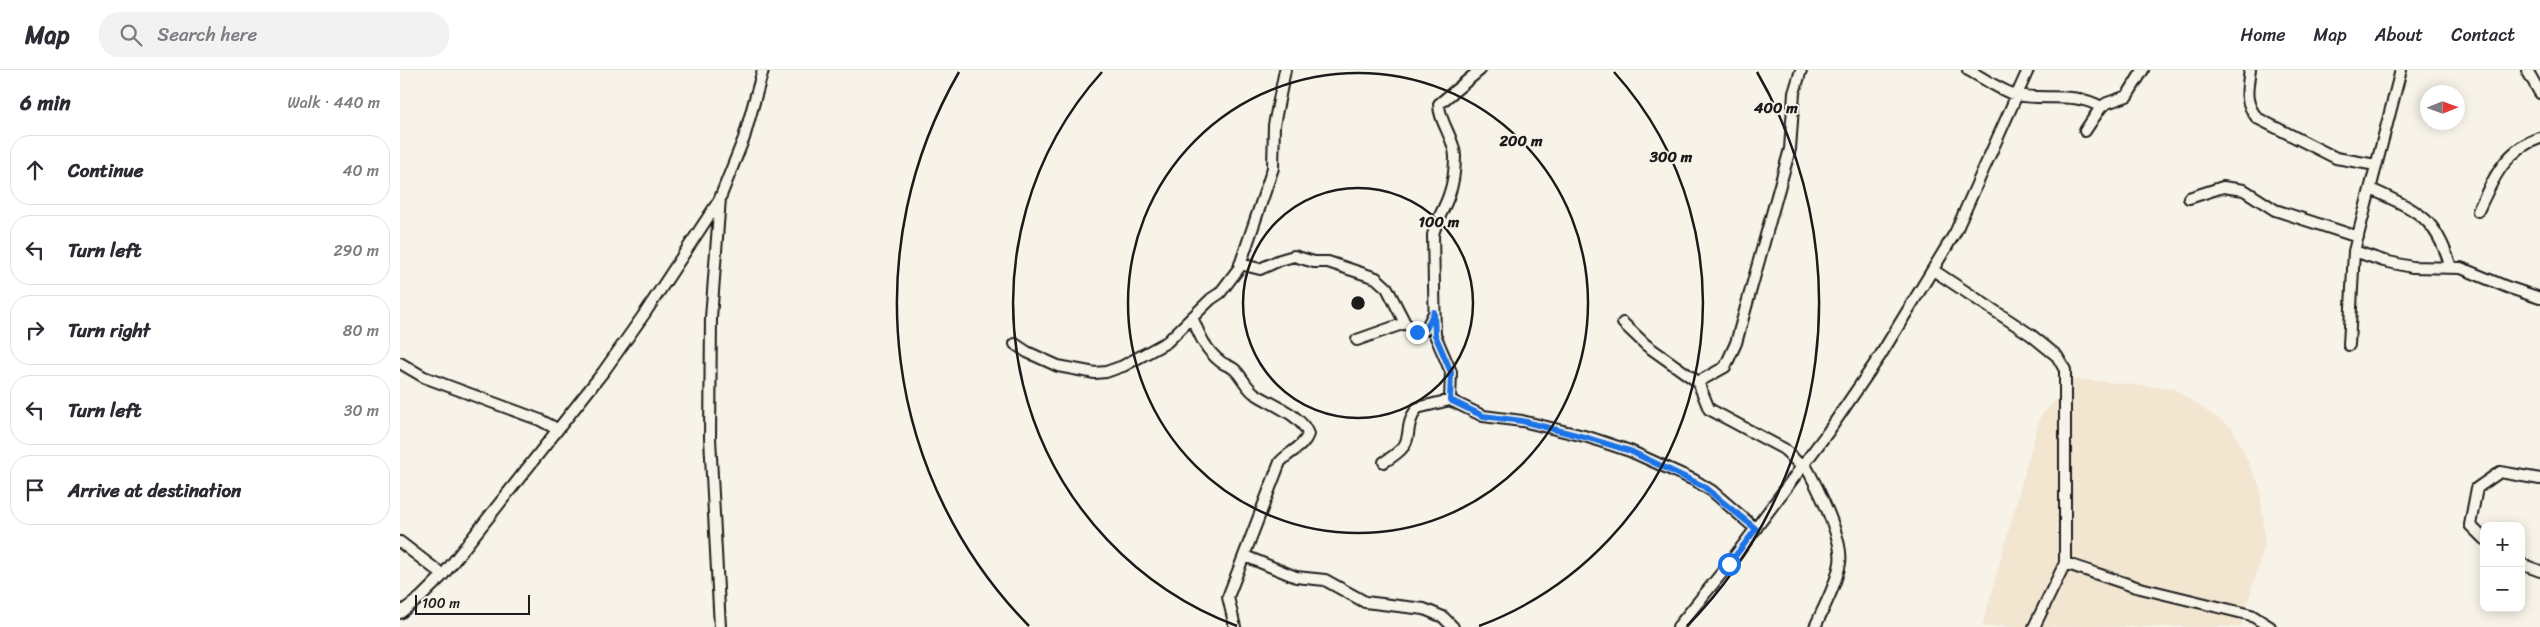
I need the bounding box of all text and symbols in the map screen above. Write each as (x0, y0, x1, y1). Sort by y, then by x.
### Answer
search box (99, 12, 449, 57)
text: Map (25, 14, 69, 56)
text: Search here (157, 18, 257, 51)
text: Home (2241, 19, 2286, 51)
text: Map (2314, 19, 2347, 51)
text: About (2375, 19, 2423, 51)
text: Contact (2451, 19, 2515, 51)
icon: search (117, 21, 145, 49)
text: 6 min (20, 84, 71, 122)
north arrow (2420, 85, 2465, 130)
text: Walk · 440 m (287, 88, 380, 117)
text: 400 m (1753, 95, 1798, 121)
text: 200 m (1498, 128, 1543, 154)
text: 300 m (1649, 144, 1693, 170)
text: Continue (68, 154, 144, 187)
icon: ahead (21, 156, 49, 184)
text: 40 m (342, 156, 379, 185)
text: 100 m (1419, 209, 1460, 235)
text: Turn left (68, 234, 141, 267)
icon: left (21, 236, 49, 264)
text: 290 m (333, 236, 379, 265)
centre of rings (1349, 294, 1367, 312)
text: Turn right (68, 314, 150, 347)
icon: right (21, 316, 49, 344)
text: 80 m (343, 316, 379, 345)
route end (1406, 321, 1429, 344)
text: Turn left (68, 394, 141, 427)
icon: left (21, 396, 49, 424)
text: 30 m (344, 396, 379, 425)
text: Arrive at destination (68, 474, 241, 507)
icon: arrive (21, 476, 49, 504)
map controls (2480, 522, 2525, 612)
button: + (2480, 522, 2525, 567)
route start (1718, 553, 1741, 576)
button: − (2480, 567, 2525, 612)
text: 100 m (422, 591, 460, 616)
scale bar (415, 592, 530, 615)

